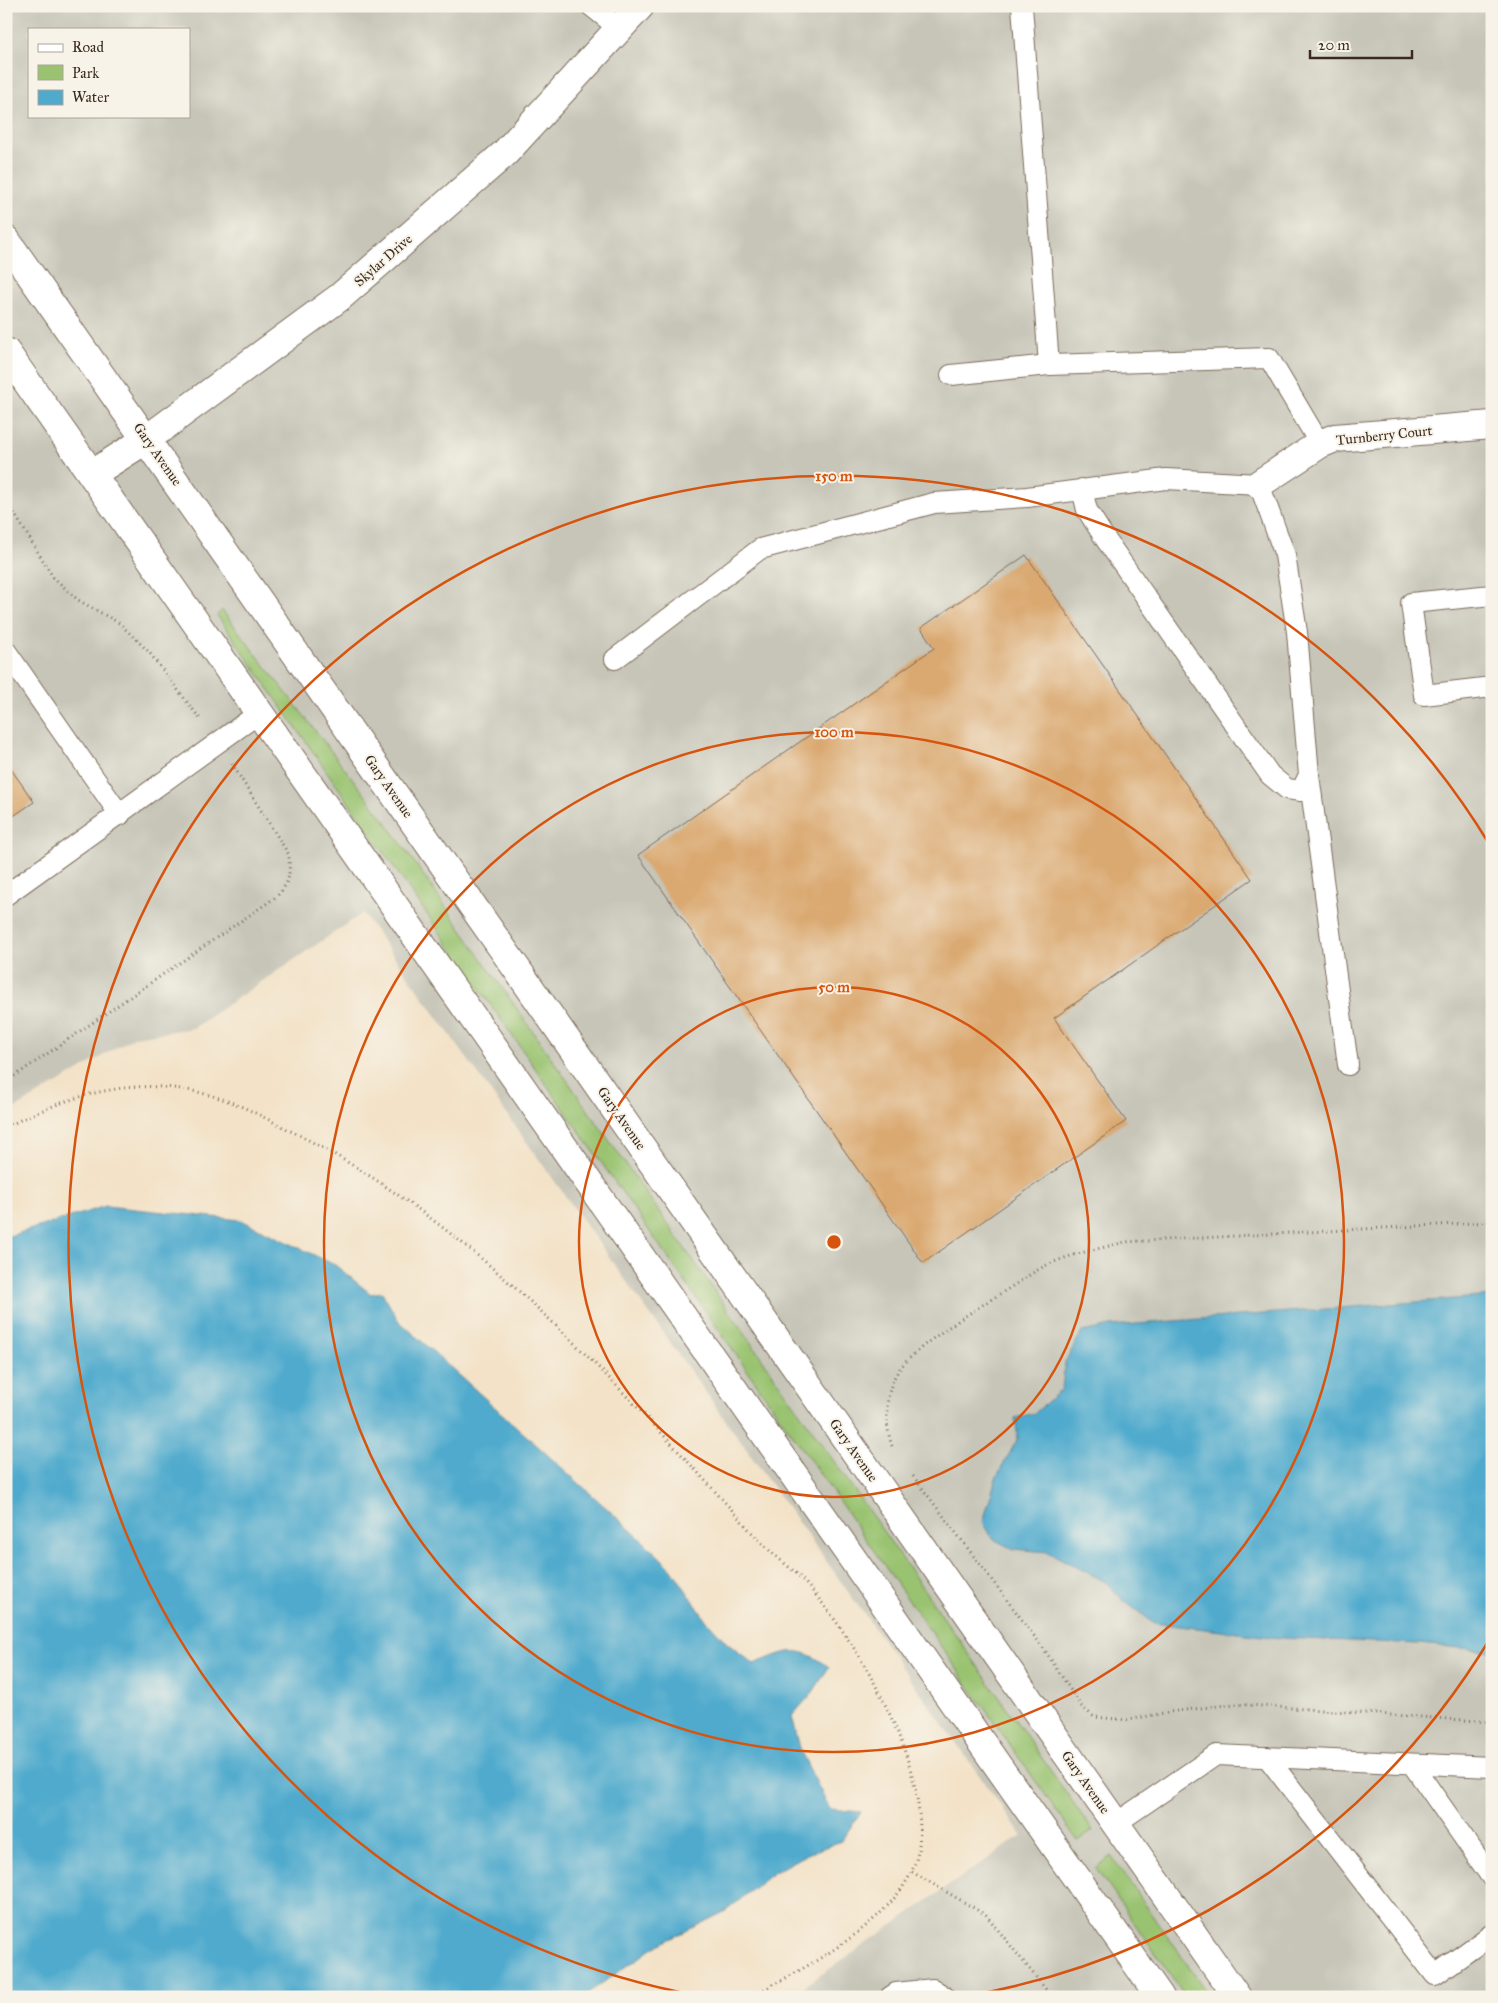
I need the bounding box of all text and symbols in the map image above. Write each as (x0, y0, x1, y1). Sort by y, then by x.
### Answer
legend (28, 28, 190, 118)
scale bar (1310, 28, 1413, 60)
text: 20 m (1318, 36, 1350, 54)
text: Road (72, 38, 104, 56)
text: Park (72, 64, 99, 82)
text: Water (72, 88, 109, 106)
street label: Skylar Drive (351, 230, 416, 290)
street label: Gary Avenue (130, 420, 186, 489)
street label: Turnberry Court (1335, 422, 1433, 449)
text: 150 m (815, 467, 853, 485)
text: 100 m (814, 723, 854, 741)
street label: Gary Avenue (361, 752, 417, 821)
text: 50 m (818, 978, 850, 996)
street label: Gary Avenue (594, 1084, 650, 1153)
centre of rings (825, 1233, 843, 1251)
street label: Gary Avenue (826, 1416, 882, 1485)
street label: Gary Avenue (1058, 1748, 1114, 1817)

